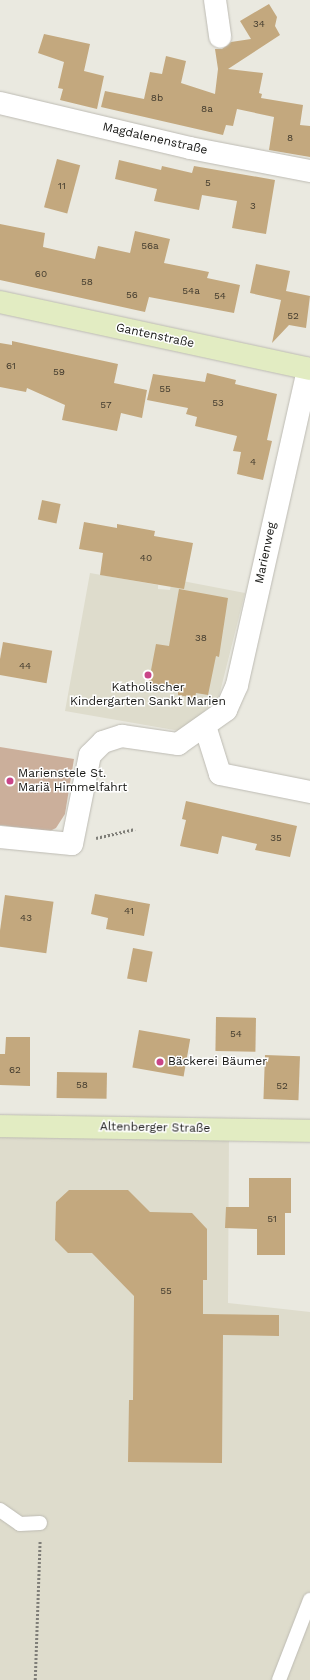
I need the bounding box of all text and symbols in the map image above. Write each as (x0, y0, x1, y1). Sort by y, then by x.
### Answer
house number: 34 (253, 18, 265, 30)
house number: 8b (151, 92, 163, 104)
house number: 8a (201, 103, 213, 115)
street label: Magdalenenstraße (101, 120, 209, 158)
house number: 8 (287, 132, 293, 144)
house number: 5 (205, 177, 211, 189)
house number: 11 (58, 180, 66, 192)
house number: 3 (250, 200, 256, 212)
house number: 56a (141, 240, 159, 252)
house number: 60 (35, 268, 47, 280)
house number: 58 (81, 276, 93, 288)
house number: 54a (182, 285, 200, 297)
house number: 56 (126, 289, 138, 301)
house number: 54 (214, 290, 226, 302)
house number: 52 (287, 310, 299, 322)
street label: Gantenstraße (115, 321, 195, 351)
house number: 61 (6, 360, 16, 372)
house number: 59 (53, 366, 65, 378)
house number: 55 (159, 383, 171, 395)
house number: 53 (212, 397, 224, 409)
house number: 57 (100, 399, 112, 411)
house number: 4 (250, 456, 256, 468)
street label: Marienweg (252, 521, 280, 585)
house number: 40 (140, 552, 152, 564)
house number: 38 (195, 632, 207, 644)
house number: 44 (19, 660, 31, 672)
marker: Katholischer Kindergarten Sankt Marien (143, 670, 153, 680)
place label: Katholischer Kindergarten Sankt Marien (70, 681, 226, 709)
place label: Marienstele St. Mariä Himmelfahrt (18, 767, 128, 795)
marker: Marienstele St. Mariä Himmelfahrt (5, 776, 15, 786)
house number: 35 (270, 832, 282, 844)
house number: 41 (124, 905, 134, 917)
house number: 43 (20, 912, 32, 924)
house number: 54 (230, 1028, 242, 1040)
place label: Bäckerei Bäumer (168, 1055, 267, 1069)
marker: Bäckerei Bäumer (155, 1057, 165, 1067)
house number: 62 (9, 1064, 21, 1076)
house number: 58 (76, 1079, 88, 1091)
house number: 52 (276, 1080, 288, 1092)
street label: Altenberger Straße (100, 1120, 210, 1136)
house number: 51 (267, 1213, 277, 1225)
house number: 55 (160, 1285, 172, 1297)

